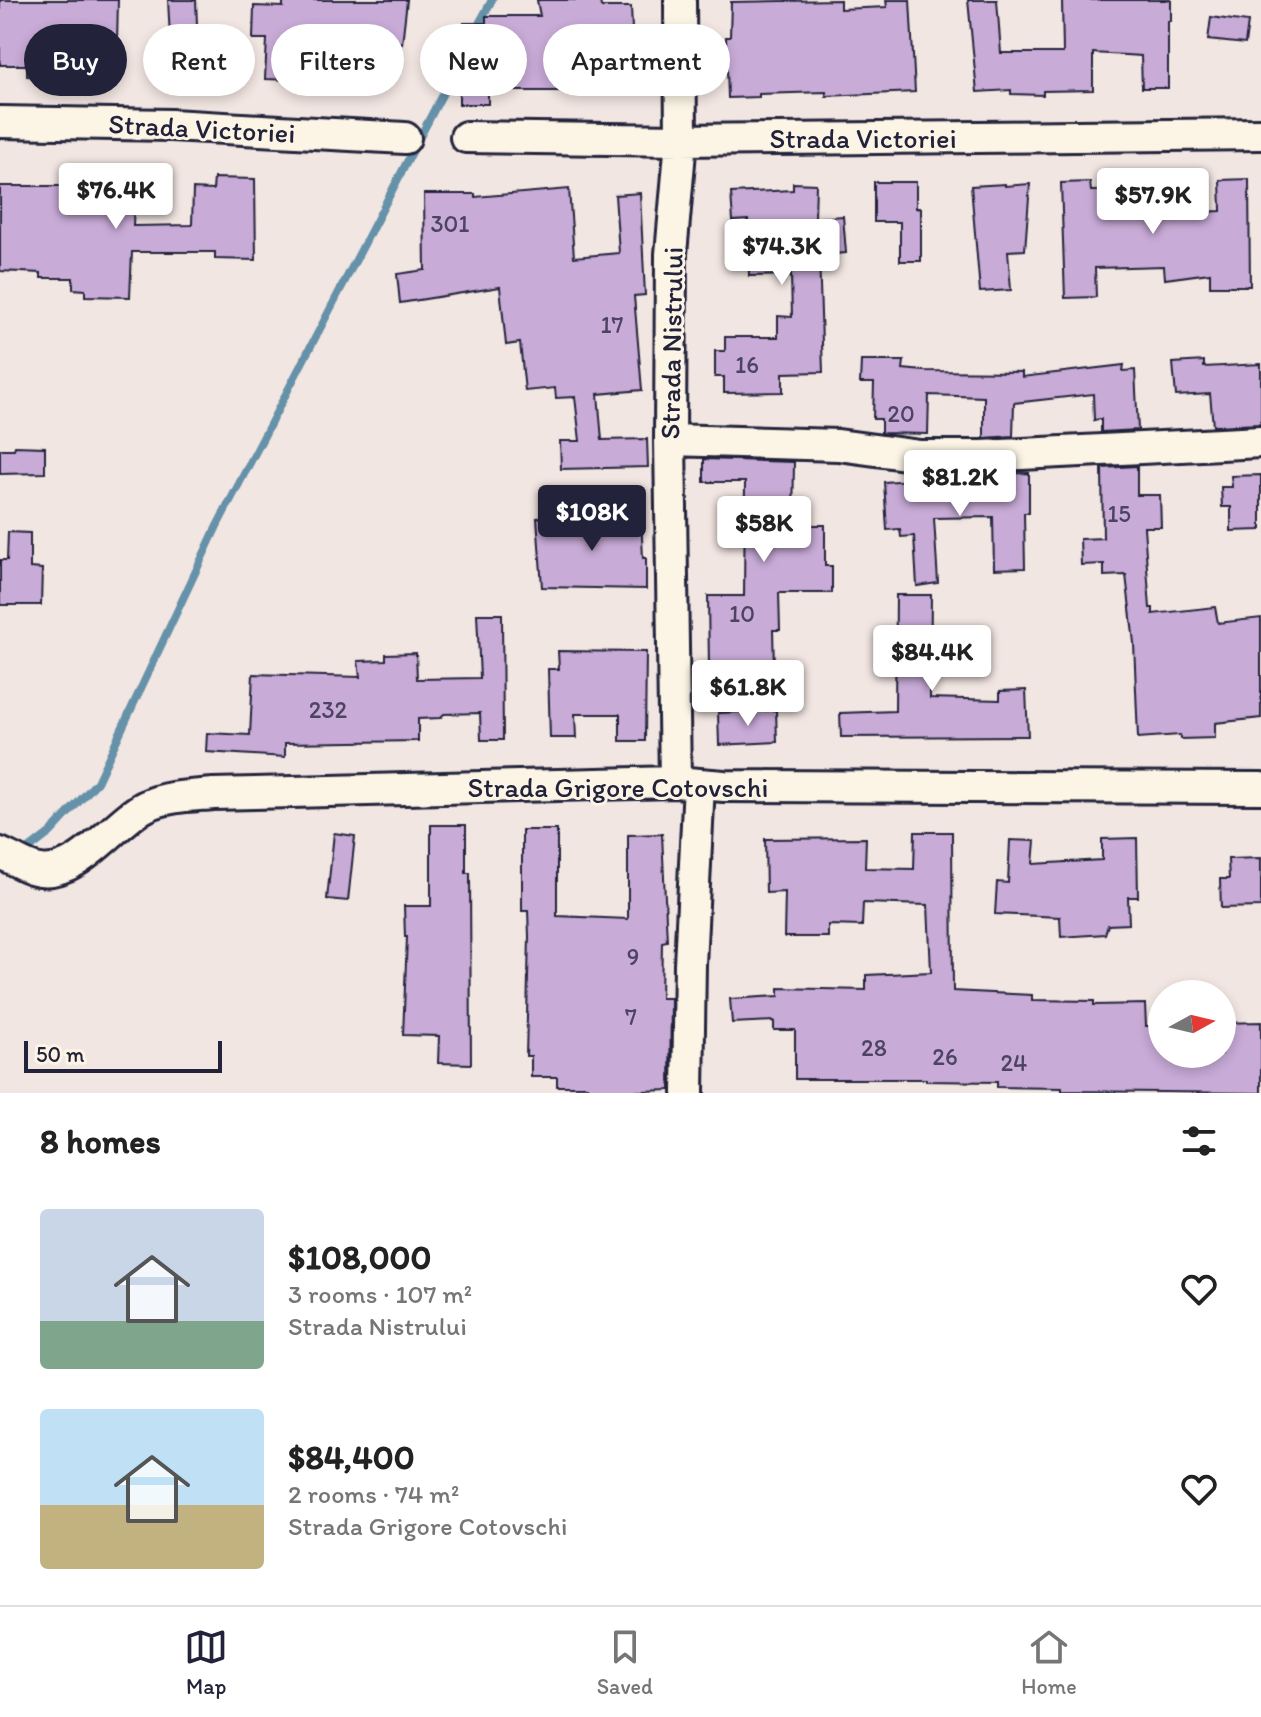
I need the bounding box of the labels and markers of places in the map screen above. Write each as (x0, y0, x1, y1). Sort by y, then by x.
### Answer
pin: $76.4K (51, 163, 181, 231)
pin: $57.9K (1088, 168, 1218, 236)
pin: $74.3K (717, 219, 847, 287)
pin: $81.2K (895, 450, 1025, 518)
pin: $108K (536, 485, 648, 553)
pin: $58K (717, 496, 811, 564)
pin: $84.4K (867, 625, 997, 693)
pin: $61.8K (683, 660, 813, 728)

